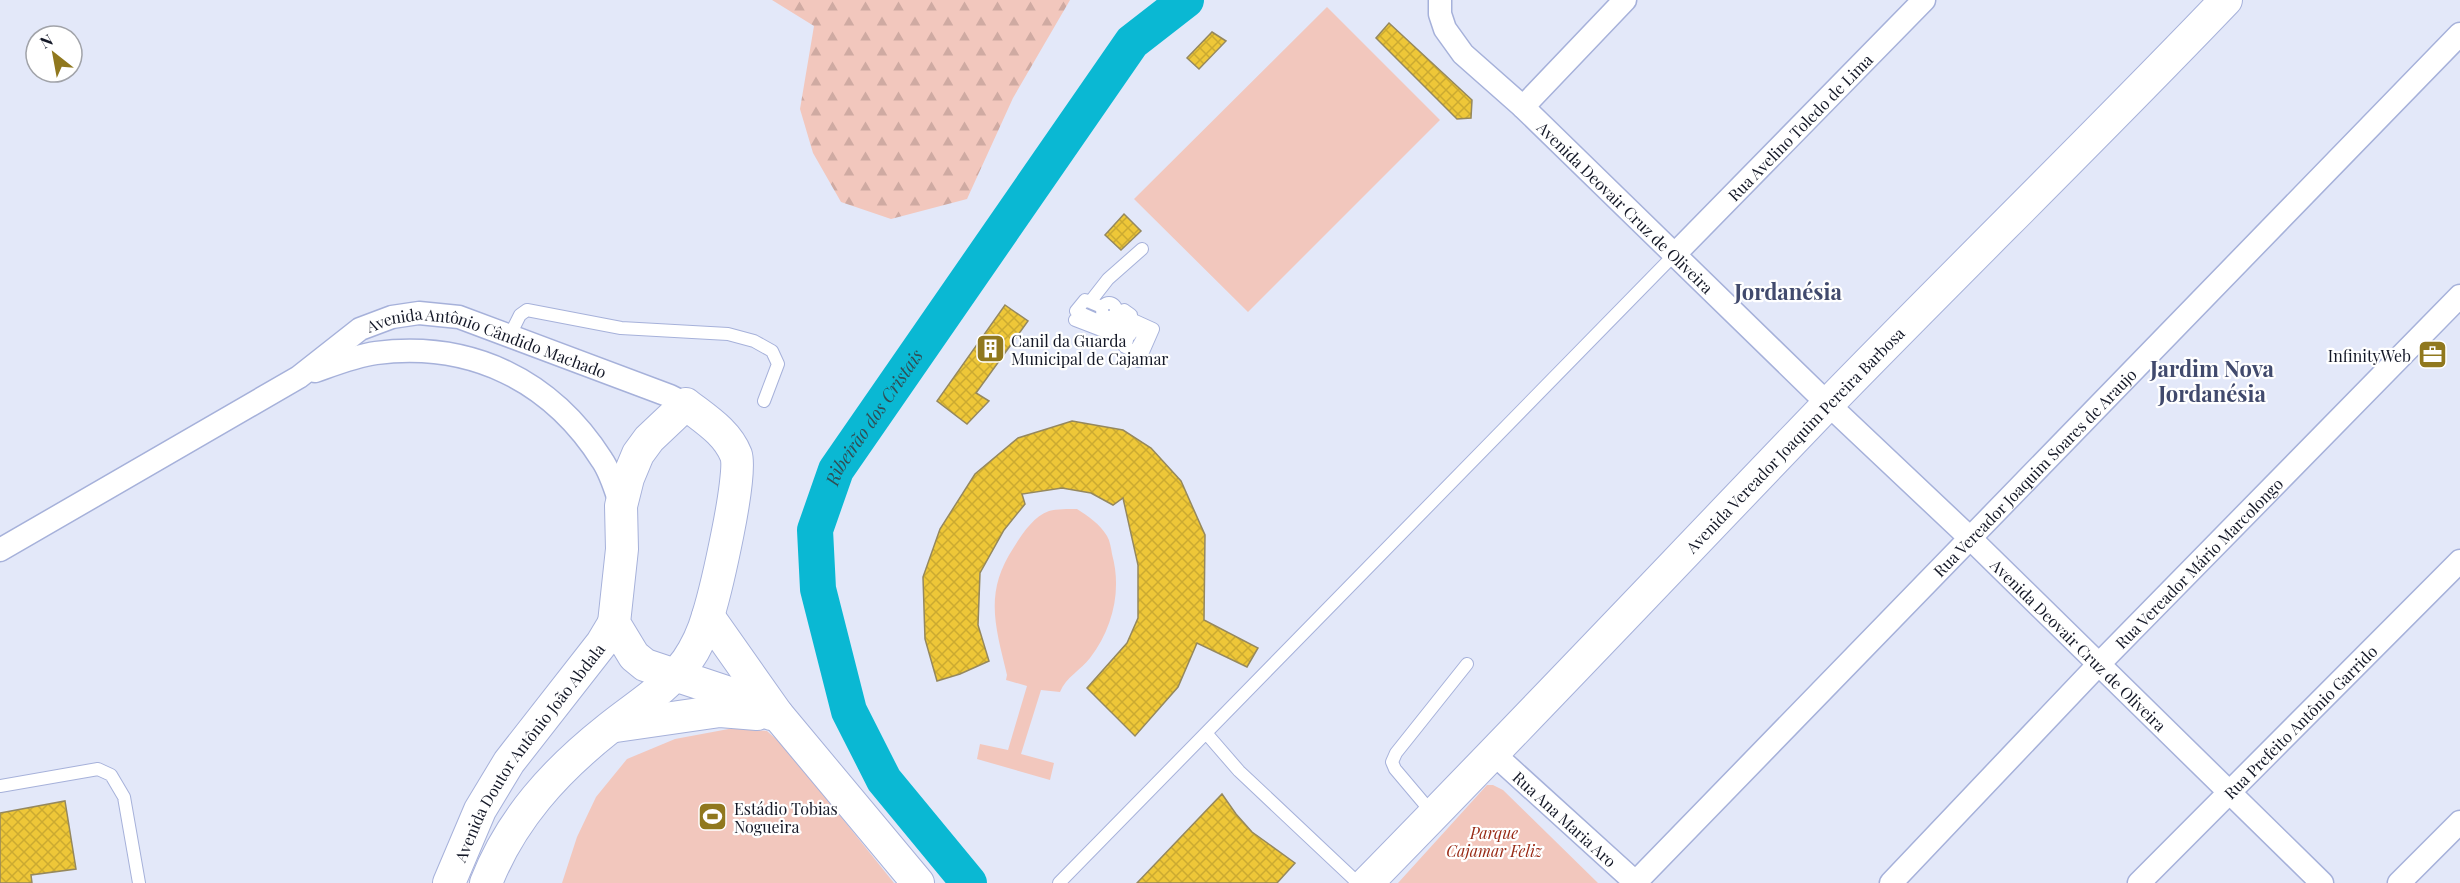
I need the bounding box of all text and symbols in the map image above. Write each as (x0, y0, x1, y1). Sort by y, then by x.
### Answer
north arrow (24, 24, 84, 84)
text: N (36, 29, 57, 53)
street label: Rua Avelino Toledo de Lima (1723, 49, 1876, 205)
street label: Avenida Deovair Cruz de Oliveira (1532, 116, 1718, 297)
district label: Jordanésia (1733, 276, 1842, 306)
street label: Avenida Antônio Cândido Machado (362, 302, 610, 382)
street label: Avenida Vereador Joaquim Pereira Barbosa (1680, 322, 1908, 558)
place label: Canil da Guarda Municipal de Cajamar (1011, 330, 1168, 369)
building icon: Canil da Guarda Municipal de Cajamar (974, 333, 1006, 365)
office icon: InfinityWeb (2416, 339, 2448, 371)
water label: Ribeirão dos Cristais (819, 344, 928, 489)
place label: InfinityWeb (2328, 345, 2411, 366)
district label: Jardim Nova Jordanésia (2149, 353, 2275, 408)
street label: Rua Vereador Joaquim Soares de Araujo (1928, 363, 2140, 581)
street label: Rua Vereador Mário Marcolongo (2110, 473, 2287, 652)
street label: Avenida Deovair Cruz de Oliveira (1986, 553, 2171, 735)
street label: Avenida Doutor Antônio João Abdala (448, 639, 609, 866)
street label: Rua Prefeito Antônio Garrido (2219, 640, 2381, 803)
street label: Rua Ana Maria Aro (1509, 766, 1622, 871)
place label: Estádio Tobias Nogueira (734, 798, 838, 837)
sports icon: Estádio Tobias Nogueira (697, 801, 729, 833)
park label: Parque Cajamar Feliz (1446, 822, 1543, 861)

